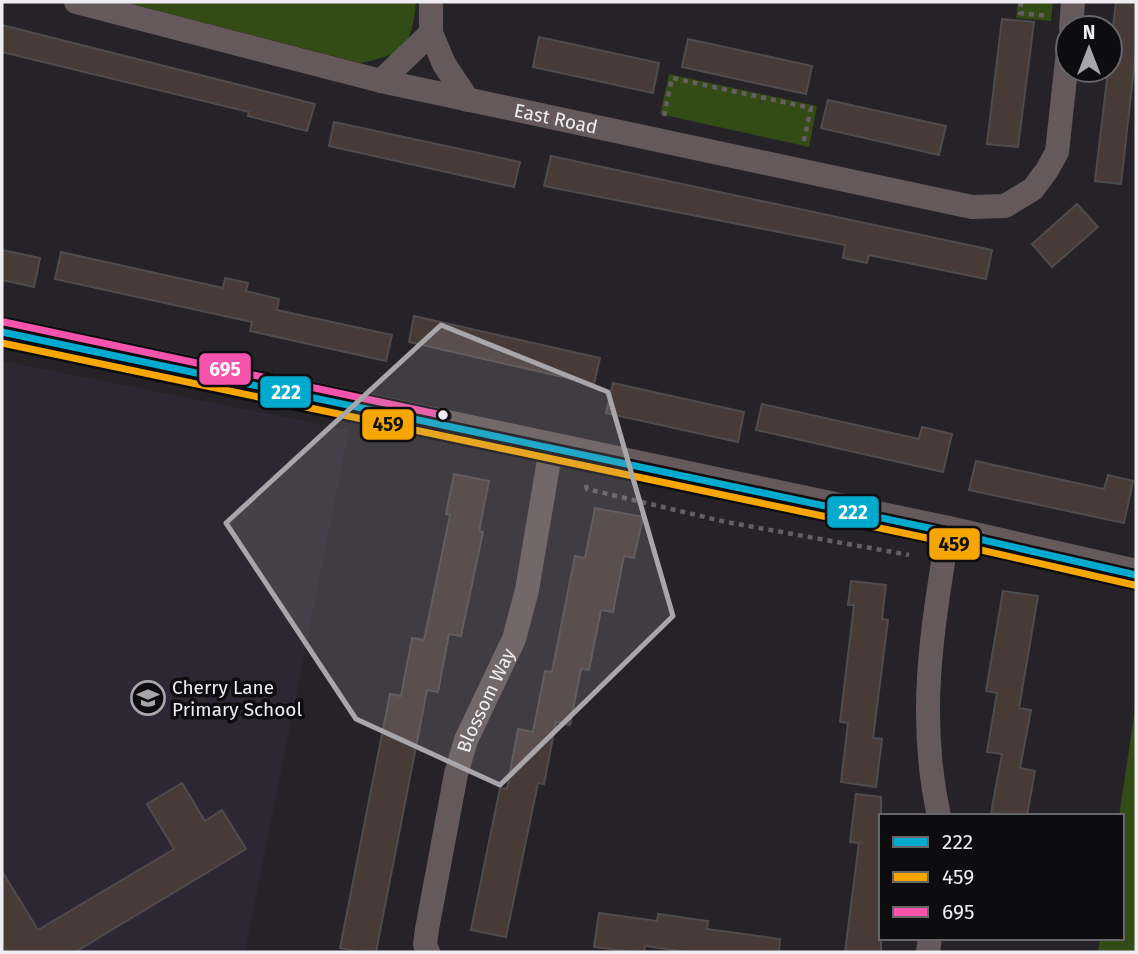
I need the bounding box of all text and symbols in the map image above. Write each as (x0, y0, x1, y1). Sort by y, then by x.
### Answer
north arrow (1054, 14, 1124, 84)
text: N (1083, 21, 1095, 44)
street label: East Road (512, 99, 600, 139)
line badge: 695 (198, 352, 252, 386)
text: 695 (209, 358, 241, 381)
line badge: 222 (259, 375, 312, 409)
text: 222 (271, 381, 301, 404)
line badge: 459 (361, 408, 415, 441)
unlabelled marker (436, 408, 450, 422)
text: 459 (372, 413, 404, 436)
line badge: 222 (826, 495, 880, 529)
text: 222 (838, 501, 868, 524)
line badge: 459 (928, 527, 981, 561)
text: 459 (938, 533, 970, 556)
street label: Blossom Way (452, 644, 520, 755)
place label: Cherry Lane Primary School (172, 676, 302, 721)
school or university icon: Cherry Lane Primary School (129, 679, 167, 717)
legend (879, 814, 1124, 940)
text: 222 (942, 829, 973, 855)
text: 459 (942, 864, 974, 890)
text: 695 (942, 899, 974, 925)

